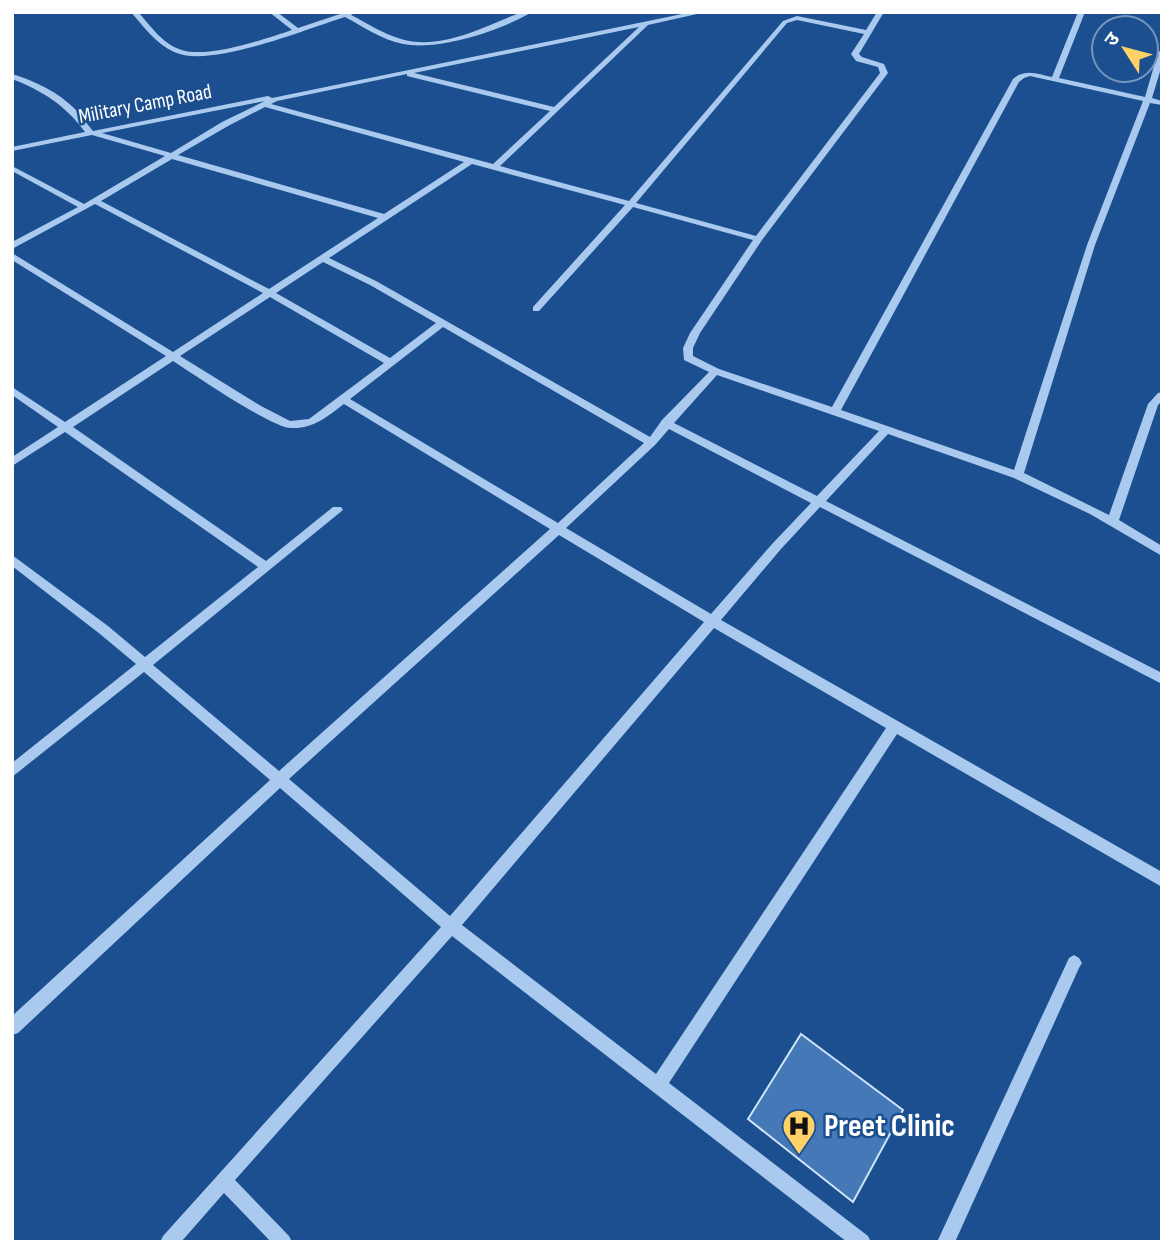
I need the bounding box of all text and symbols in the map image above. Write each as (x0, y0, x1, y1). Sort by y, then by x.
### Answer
north arrow (1090, 14, 1160, 84)
text: उ (1100, 28, 1126, 51)
street label: Military Camp Road (76, 79, 214, 129)
hospital icon: Preet Clinic (780, 1107, 818, 1156)
place label: Preet Clinic (824, 1107, 955, 1146)

